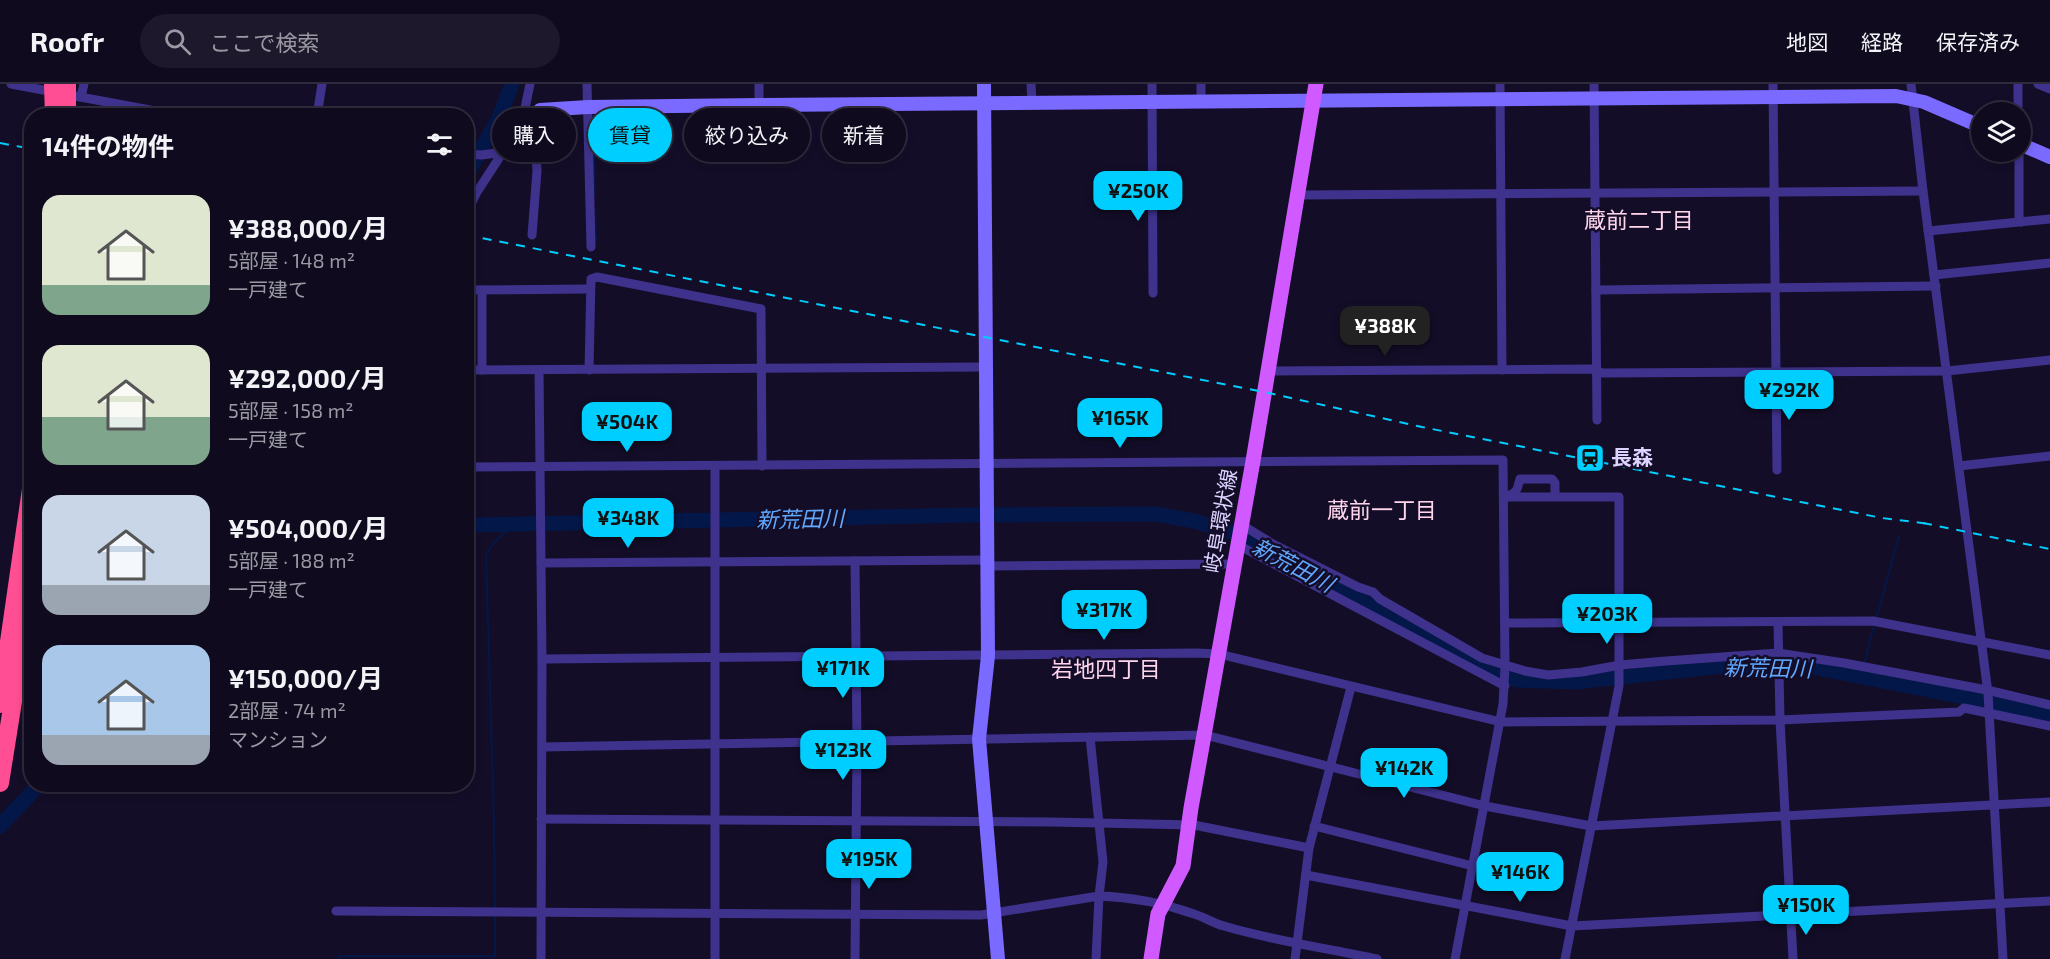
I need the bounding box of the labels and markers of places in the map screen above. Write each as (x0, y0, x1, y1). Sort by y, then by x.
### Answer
pin: ¥250K (1096, 171, 1180, 222)
pin: ¥388K (1343, 306, 1427, 357)
pin: ¥292K (1747, 370, 1831, 421)
pin: ¥165K (1078, 398, 1162, 449)
pin: ¥504K (585, 402, 669, 453)
station icon: 長森 (1574, 442, 1606, 474)
place label: 長森 (1611, 444, 1653, 469)
pin: ¥348K (586, 498, 670, 549)
pin: ¥317K (1062, 590, 1146, 641)
pin: ¥203K (1565, 594, 1649, 645)
pin: ¥171K (801, 648, 885, 699)
pin: ¥123K (801, 730, 885, 781)
pin: ¥142K (1362, 748, 1446, 799)
pin: ¥195K (827, 839, 911, 890)
pin: ¥146K (1478, 852, 1562, 903)
pin: ¥150K (1764, 885, 1848, 936)

